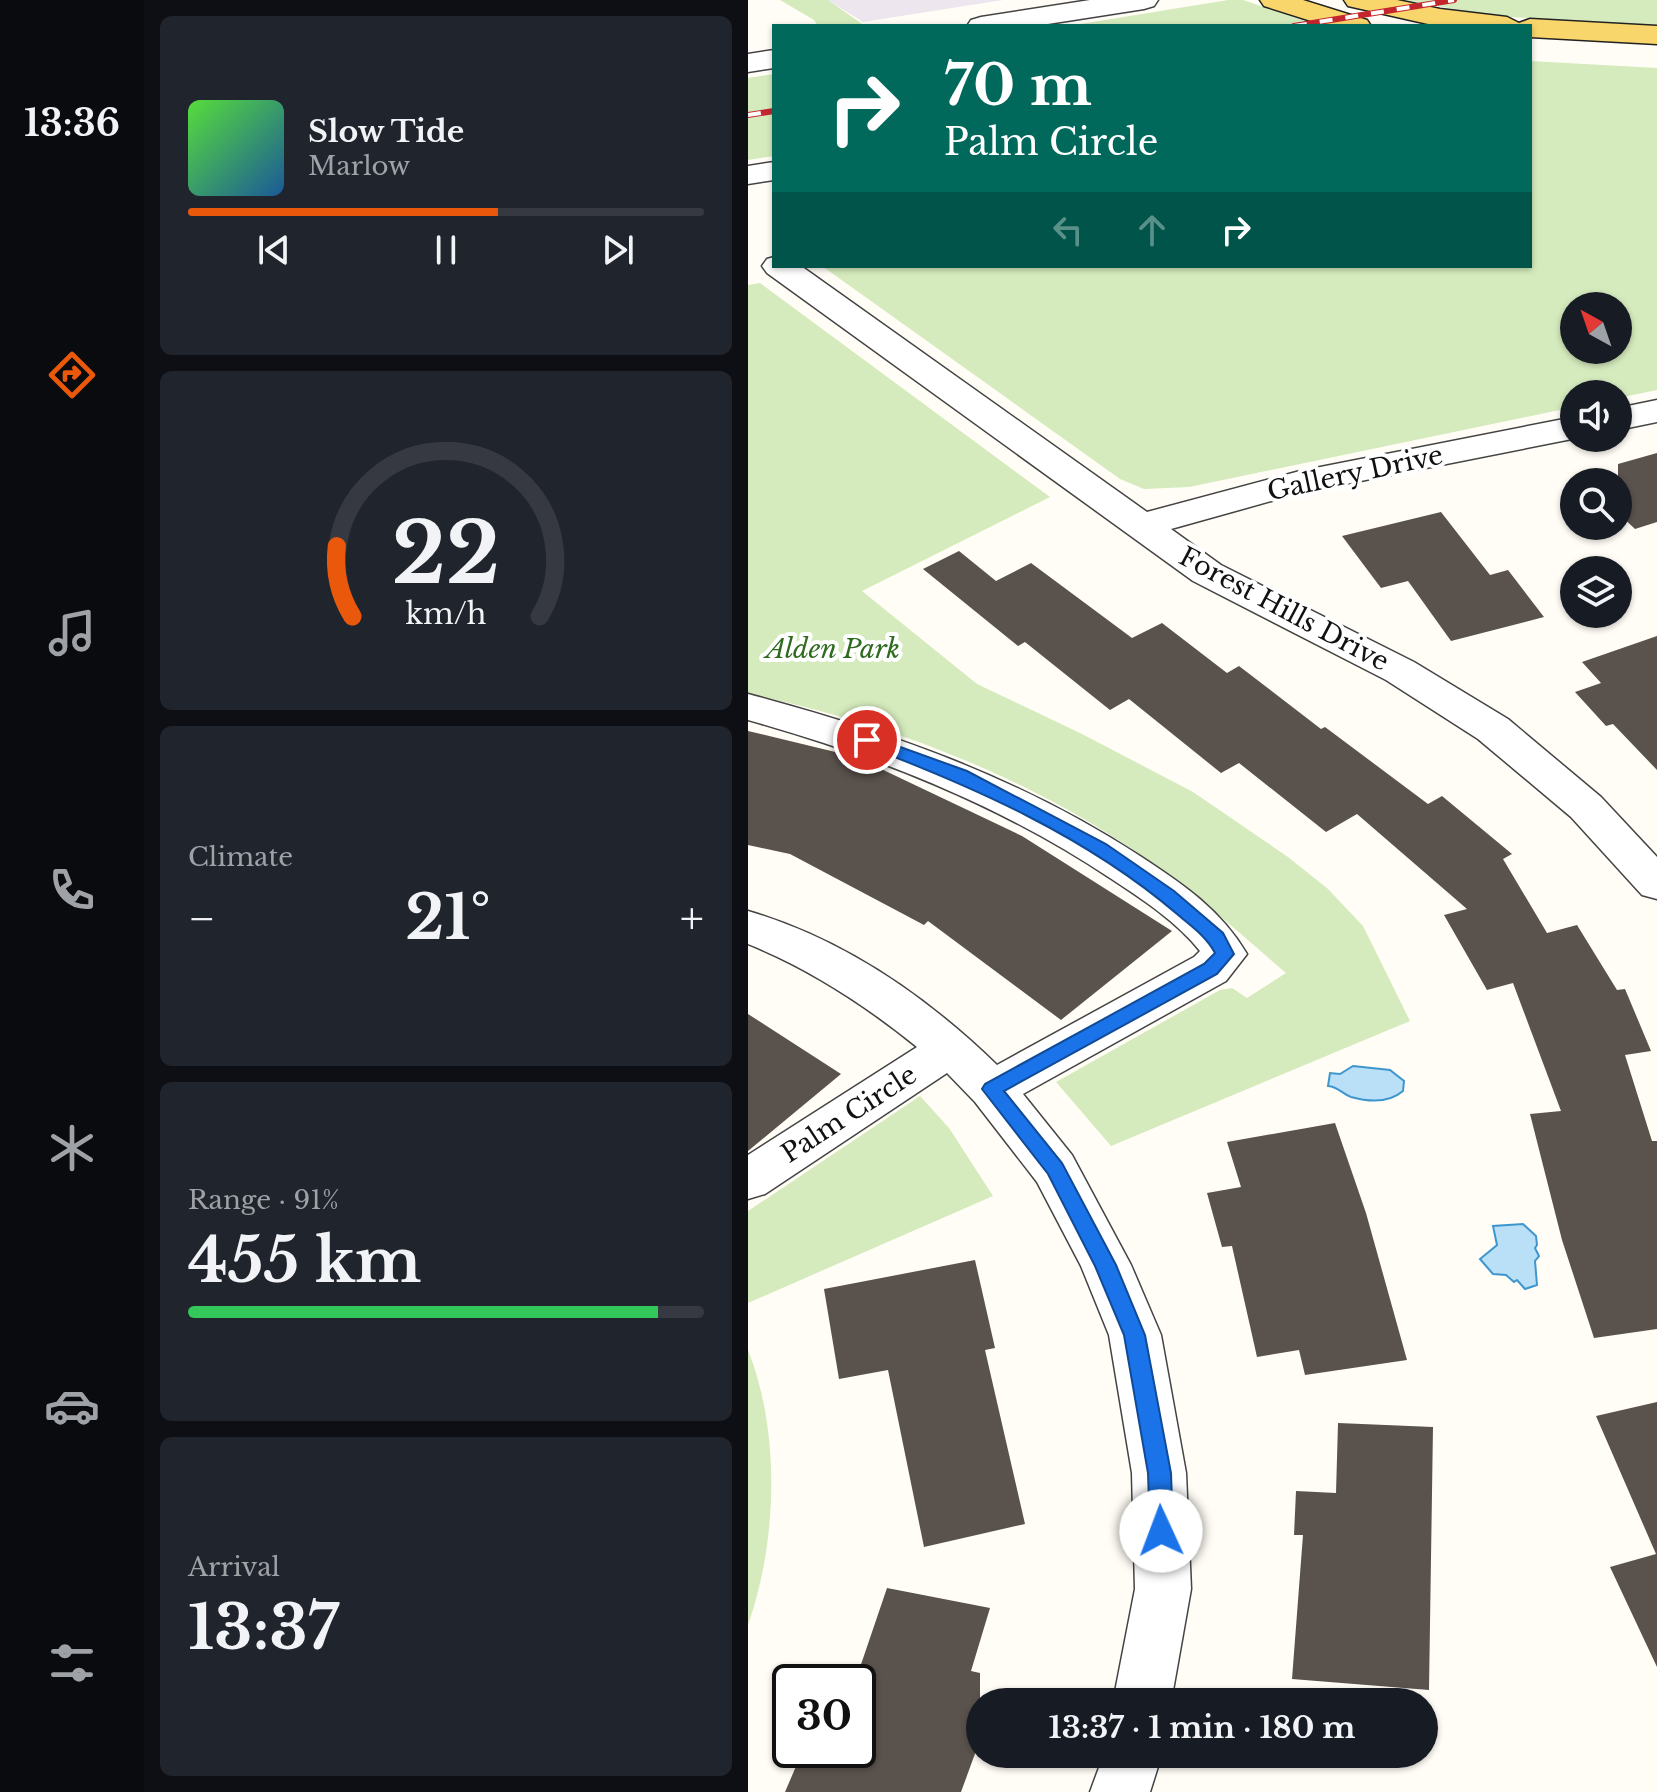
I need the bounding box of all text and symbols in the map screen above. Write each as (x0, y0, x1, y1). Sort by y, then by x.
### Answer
text: 70 m (944, 51, 1092, 120)
icon: right (812, 56, 916, 160)
text: 13:36 (24, 101, 120, 146)
text: Slow Tide (308, 113, 464, 150)
text: Palm Circle (944, 120, 1158, 165)
text: Marlow (308, 150, 410, 182)
icon: left (1046, 208, 1090, 252)
icon: ahead (1130, 208, 1174, 252)
icon: right (1214, 208, 1258, 252)
icon: previous (252, 228, 296, 272)
icon: pause (424, 228, 468, 272)
icon: next (596, 228, 640, 272)
north arrow (1560, 292, 1632, 364)
map controls (1560, 292, 1632, 628)
icon: directions (44, 347, 100, 403)
button: sound (1560, 380, 1632, 452)
street label: Gallery Drive (1264, 439, 1446, 507)
button: search (1560, 468, 1632, 540)
text: 22 (392, 501, 500, 604)
street label: Forest Hills Drive (1174, 540, 1394, 678)
button: layers (1560, 556, 1632, 628)
text: km/h (405, 596, 487, 632)
icon: music (44, 605, 100, 661)
park label: Alden Park (763, 633, 900, 665)
pin (833, 706, 901, 774)
icon: arrive (845, 718, 889, 762)
text: Climate (188, 841, 293, 873)
icon: phone (44, 862, 100, 918)
text: 21° (405, 881, 490, 955)
text: − (188, 891, 216, 946)
text: + (680, 891, 704, 946)
street label: Palm Circle (775, 1058, 923, 1170)
icon: climate (44, 1120, 100, 1176)
text: Range · 91% (188, 1184, 339, 1216)
text: 455 km (188, 1224, 421, 1298)
icon: car (44, 1378, 100, 1434)
position arrow (1119, 1489, 1203, 1573)
text: Arrival (188, 1551, 280, 1583)
text: 13:37 (188, 1591, 339, 1665)
icon: filters (44, 1635, 100, 1691)
speed limit sign: 30 (772, 1664, 876, 1768)
text: 13:37 · 1 min · 180 m (1049, 1709, 1355, 1746)

